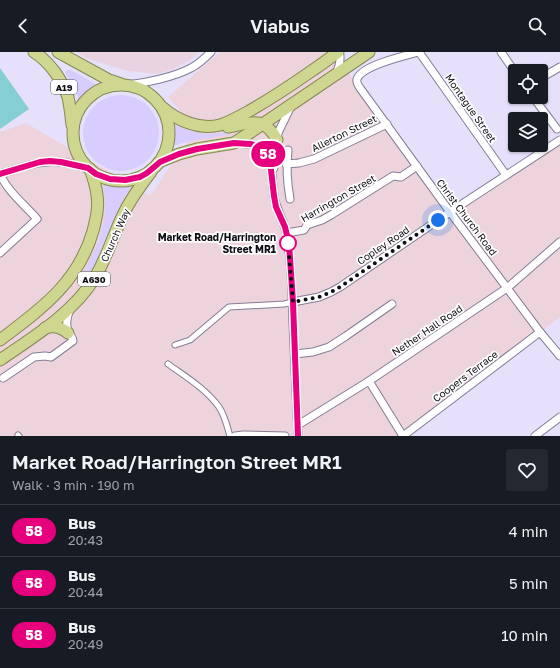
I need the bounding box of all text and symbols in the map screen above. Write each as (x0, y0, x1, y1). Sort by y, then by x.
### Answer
icon: back (12, 15, 34, 37)
text: Viabus (250, 15, 310, 37)
icon: search (526, 15, 548, 37)
map controls (508, 64, 548, 152)
button: locate (508, 64, 548, 104)
street label: Montague Street (443, 72, 499, 144)
road number: A19 (51, 80, 77, 94)
street label: Allerton Street (309, 112, 379, 154)
button: layers (508, 112, 548, 152)
line badge: 58 (250, 141, 286, 167)
text: 58 (259, 145, 277, 162)
street label: Harrington Street (299, 172, 377, 224)
street label: Christ Church Road (434, 176, 500, 258)
street label: Church Way (98, 206, 132, 264)
your location (428, 210, 448, 230)
street label: Copley Road (355, 223, 411, 267)
place label: Market Road/Harrington Street MR1 (158, 231, 276, 255)
marker: Market Road/Harrington Street MR1 (279, 234, 297, 252)
road number: A630 (78, 272, 110, 286)
street label: Nether Hall Road (389, 302, 465, 358)
street label: Coopers Terrace (430, 348, 500, 404)
button: heart (506, 449, 548, 491)
text: Market Road/Harrington Street MR1 (12, 450, 342, 473)
text: Walk · 3 min · 190 m (12, 477, 134, 493)
text: Bus (68, 514, 96, 532)
text: 58 (25, 522, 43, 539)
text: 4 min (509, 522, 548, 540)
text: 20:43 (68, 532, 103, 548)
text: Bus (68, 566, 96, 584)
text: 58 (25, 574, 43, 591)
text: 5 min (509, 574, 548, 592)
text: 20:44 (68, 584, 103, 600)
text: Bus (68, 618, 96, 636)
text: 58 (25, 626, 43, 643)
text: 10 min (501, 626, 548, 644)
text: 20:49 (68, 636, 103, 652)

